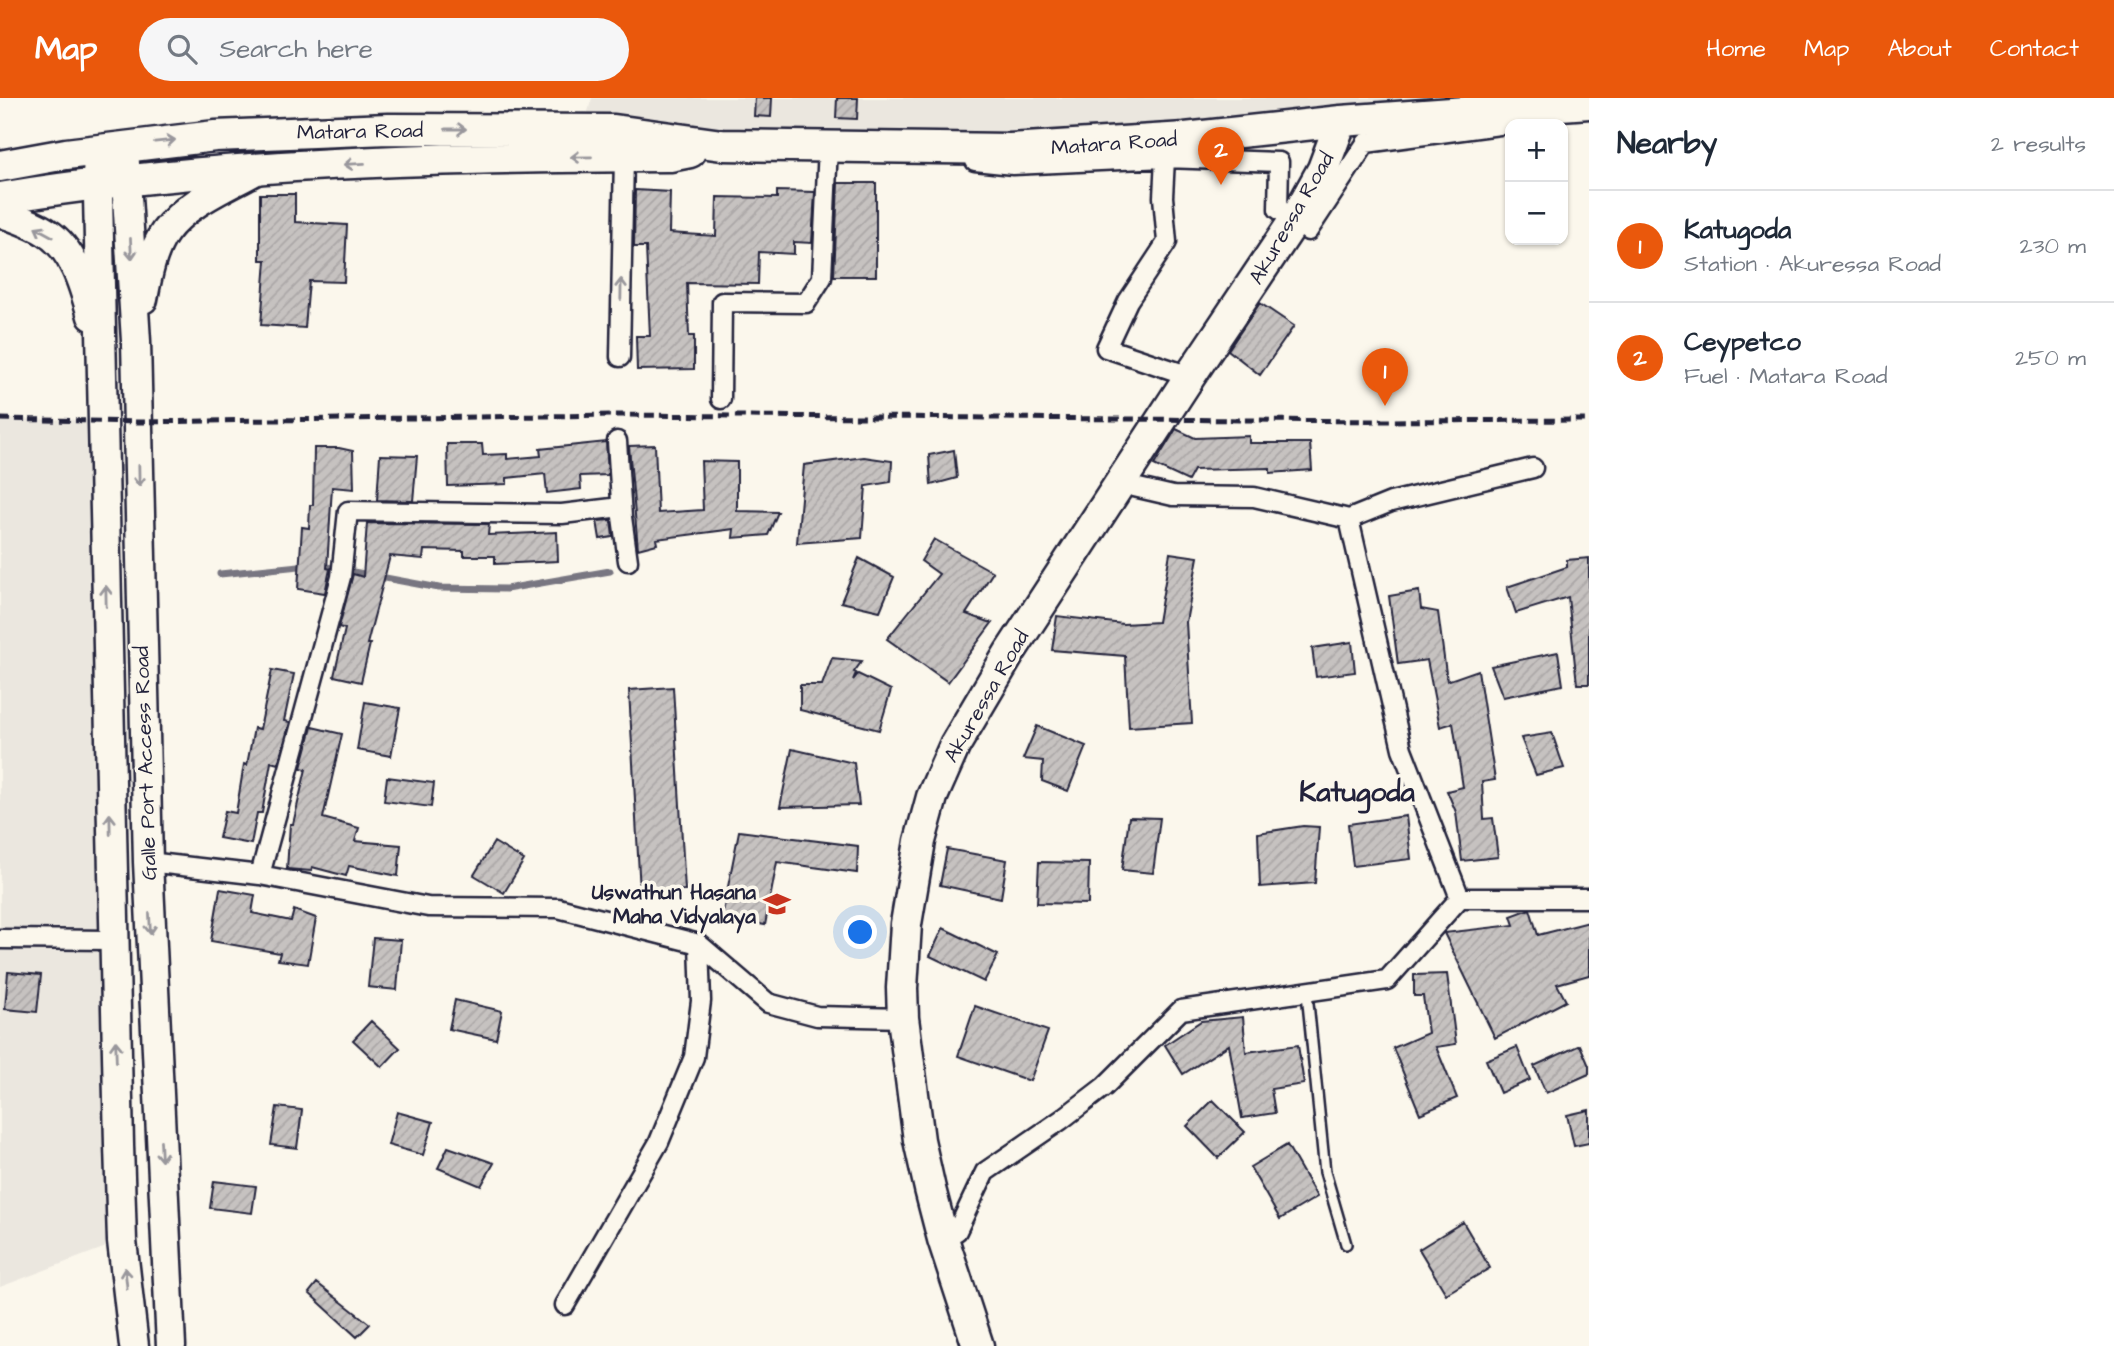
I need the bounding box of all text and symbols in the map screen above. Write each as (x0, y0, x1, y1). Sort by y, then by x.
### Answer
search box (139, 18, 629, 81)
text: Map (35, 26, 97, 72)
icon: search (163, 30, 201, 68)
text: Search here (219, 31, 373, 67)
text: Home (1706, 32, 1766, 66)
text: Map (1804, 32, 1849, 66)
text: About (1887, 32, 1952, 66)
text: Contact (1990, 32, 2079, 66)
street label: Matara Road (297, 116, 424, 147)
map controls (1505, 119, 1568, 245)
button: + (1505, 119, 1568, 182)
one-way arrow (444, 122, 467, 136)
text: Nearby (1617, 123, 1717, 165)
street label: Matara Road (1050, 125, 1178, 162)
pin: 2 (1198, 127, 1244, 185)
text: 2 results (1991, 128, 2086, 160)
one-way arrow (153, 134, 175, 147)
street label: Akuressa Road (1242, 147, 1341, 290)
one-way arrow (570, 150, 593, 164)
one-way arrow (343, 158, 366, 171)
button: − (1505, 182, 1568, 245)
text: Katugoda (1684, 212, 1791, 248)
one-way arrow (34, 225, 54, 239)
text: 1 (1639, 230, 1641, 262)
text: 230 m (2020, 230, 2086, 262)
one-way arrow (124, 237, 137, 260)
text: Station · Akuressa Road (1684, 248, 1941, 280)
one-way arrow (615, 277, 628, 300)
text: Ceypetco (1684, 324, 1801, 360)
text: 2 (1633, 342, 1647, 374)
text: 250 m (2015, 342, 2086, 374)
pin: 1 (1362, 348, 1408, 406)
text: Fuel · Matara Road (1684, 360, 1887, 392)
one-way arrow (132, 464, 146, 487)
one-way arrow (99, 585, 112, 608)
street label: Akuressa Road (937, 625, 1036, 768)
street label: Galle Port Access Road (127, 645, 164, 881)
district label: Katugoda (1299, 773, 1416, 814)
one-way arrow (104, 812, 117, 835)
place label: Uswathun Hasana Maha Vidyalaya (592, 878, 756, 934)
school or university icon: Uswathun Hasana Maha Vidyalaya (762, 889, 792, 919)
one-way arrow (144, 912, 157, 935)
your location (843, 915, 877, 949)
one-way arrow (109, 1040, 123, 1063)
one-way arrow (154, 1139, 167, 1162)
one-way arrow (119, 1267, 132, 1290)

